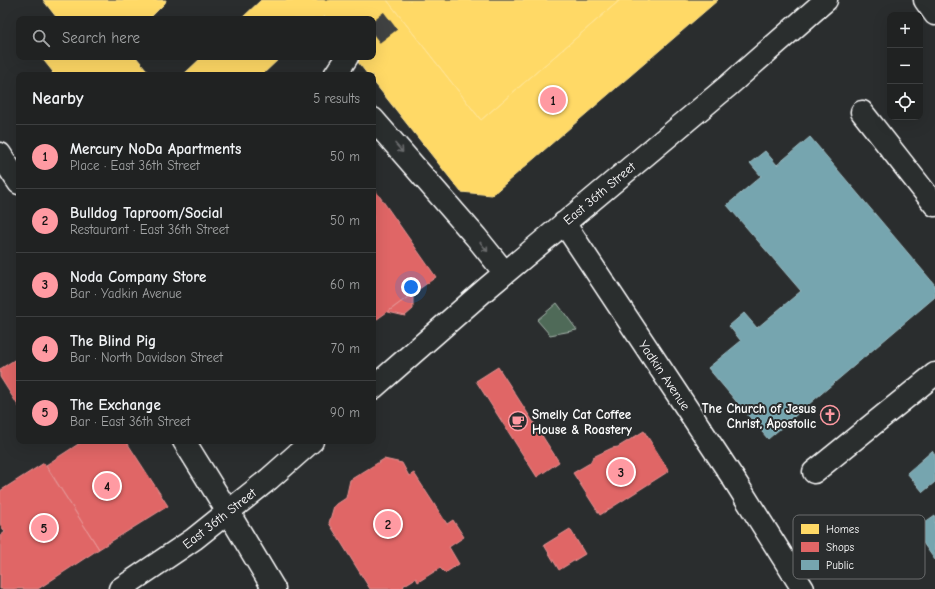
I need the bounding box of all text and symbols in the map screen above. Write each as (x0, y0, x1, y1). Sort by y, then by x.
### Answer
map controls (887, 12, 923, 120)
button: + (887, 12, 923, 48)
search box (16, 16, 376, 60)
icon: search (30, 27, 52, 49)
text: Search here (62, 29, 140, 47)
button: − (887, 48, 923, 84)
button: locate (887, 84, 923, 120)
pin: 1 (540, 85, 566, 115)
text: Nearby (32, 89, 83, 108)
text: 5 results (313, 91, 360, 106)
text: Mercury NoDa Apartments (70, 140, 241, 158)
one-way arrow (394, 143, 403, 154)
text: 1 (42, 149, 48, 164)
text: 50 m (330, 149, 360, 164)
text: Place · East 36th Street (70, 158, 200, 173)
street label: East 36th Street (560, 158, 639, 228)
text: Bulldog Taproom/Social (70, 204, 223, 222)
text: 2 (42, 213, 48, 228)
text: 50 m (330, 213, 360, 228)
text: Restaurant · East 36th Street (70, 222, 229, 237)
one-way arrow (480, 241, 488, 252)
text: Noda Company Store (70, 268, 206, 286)
text: 3 (42, 277, 48, 292)
text: 60 m (330, 277, 360, 292)
your location (401, 277, 421, 297)
text: Bar · Yadkin Avenue (70, 286, 182, 301)
text: The Blind Pig (70, 332, 156, 350)
street label: Yadkin Avenue (636, 338, 694, 413)
text: 4 (42, 341, 48, 356)
text: 70 m (331, 341, 360, 356)
text: Bar · North Davidson Street (70, 350, 223, 365)
text: The Exchange (70, 396, 161, 414)
place label: The Church of Jesus Christ, Apostolic (702, 401, 816, 431)
church icon: The Church of Jesus Christ, Apostolic (819, 404, 841, 426)
text: 5 (42, 405, 48, 420)
text: 90 m (330, 405, 360, 420)
place label: Smelly Cat Coffee House & Roastery (532, 407, 632, 437)
cafe icon: Smelly Cat Coffee House & Roastery (507, 410, 529, 432)
text: Bar · East 36th Street (70, 414, 190, 429)
pin: 3 (608, 457, 634, 487)
pin: 4 (94, 471, 120, 501)
street label: East 36th Street (180, 484, 260, 552)
pin: 2 (375, 509, 401, 539)
pin: 5 (31, 513, 57, 543)
legend (793, 515, 925, 579)
text: Homes (826, 523, 859, 536)
text: Shops (826, 541, 855, 554)
text: Public (826, 559, 855, 572)

